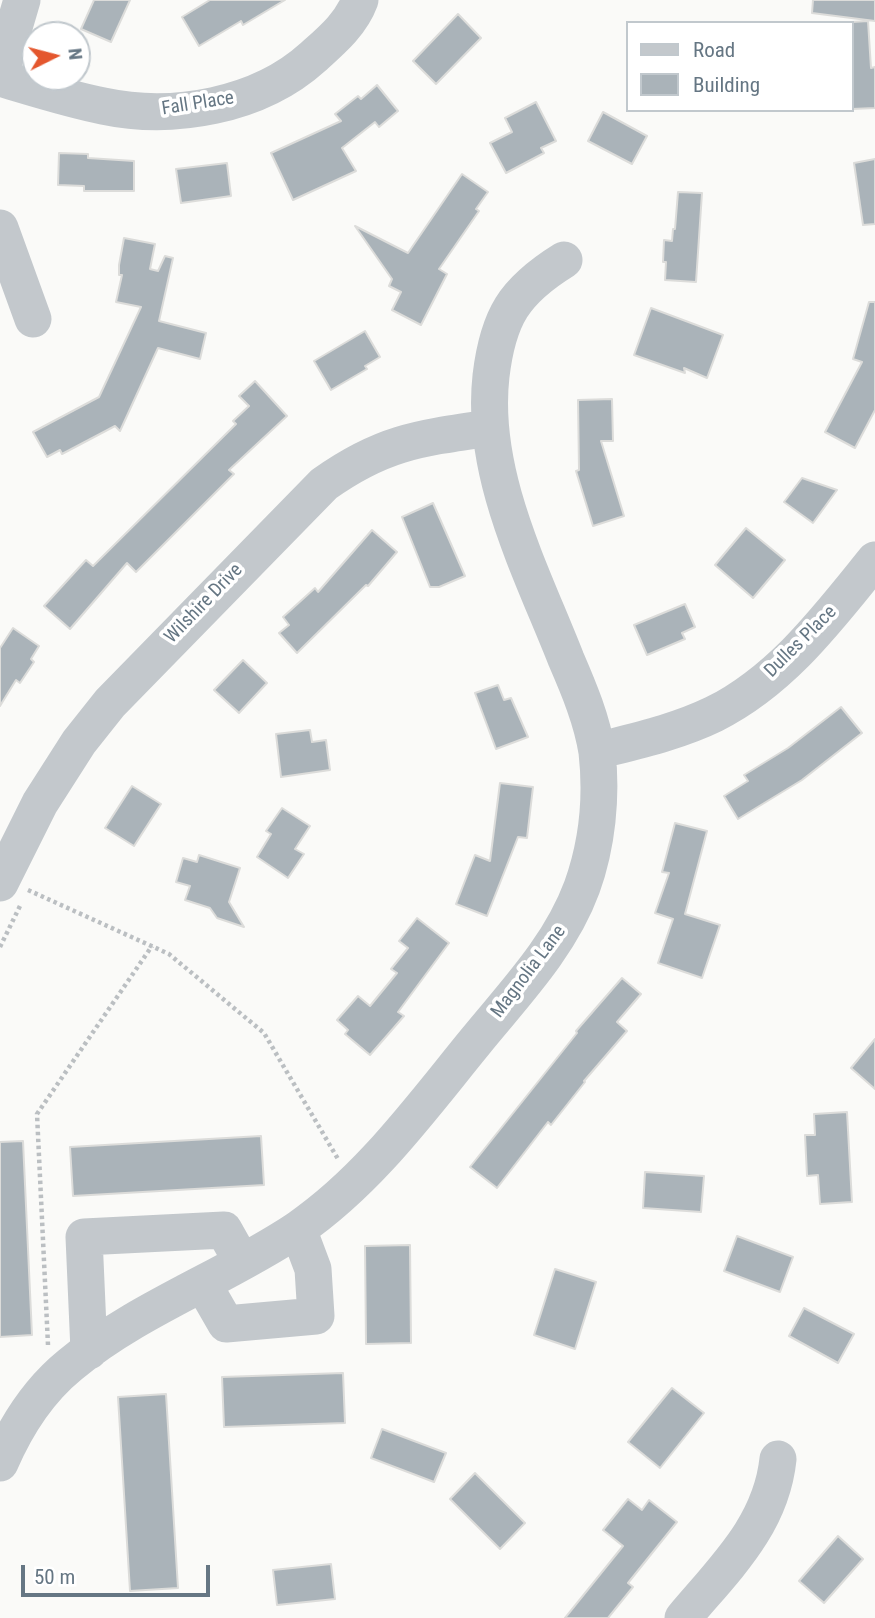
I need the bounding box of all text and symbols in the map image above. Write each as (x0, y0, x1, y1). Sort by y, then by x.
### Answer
north arrow (21, 21, 91, 91)
legend (626, 21, 854, 112)
text: Road (693, 38, 735, 62)
text: N (63, 47, 87, 61)
text: Building (693, 73, 760, 97)
street label: Fall Place (160, 87, 236, 121)
street label: Wilshire Drive (160, 559, 248, 649)
street label: Dulles Place (760, 601, 842, 683)
street label: Magnolia Lane (487, 921, 571, 1023)
scale bar (24, 1552, 214, 1596)
text: 50 m (34, 1565, 75, 1589)

